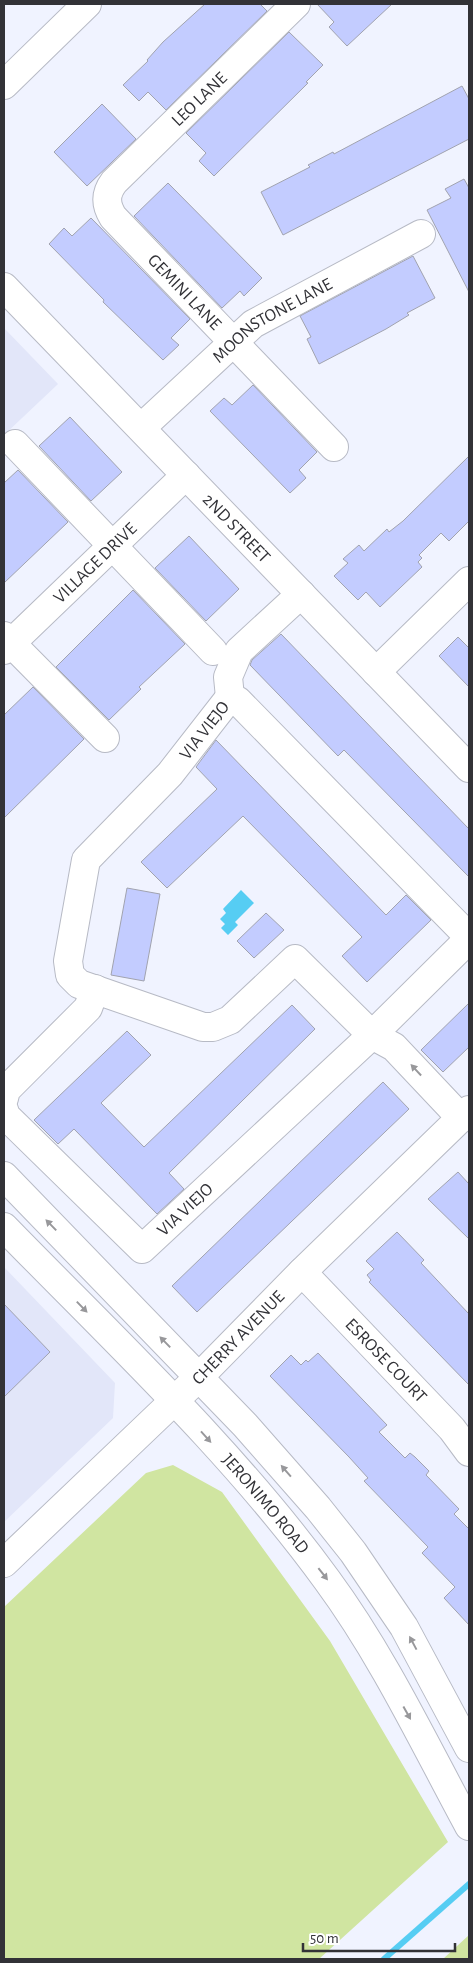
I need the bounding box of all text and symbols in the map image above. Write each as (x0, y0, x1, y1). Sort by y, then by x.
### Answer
street label: LEO LANE (169, 69, 231, 130)
street label: GEMINI LANE (144, 251, 225, 334)
street label: MOONSTONE LANE (210, 275, 336, 367)
street label: 2ND STREET (199, 491, 273, 567)
street label: VILLAGE DRIVE (50, 519, 141, 607)
street label: VIA VIEJO (177, 698, 233, 763)
one-way arrow (410, 1064, 422, 1076)
street label: VIA VIEJO (154, 1180, 217, 1240)
one-way arrow (46, 1219, 58, 1231)
street label: CHERRY AVENUE (189, 1287, 288, 1389)
one-way arrow (76, 1301, 88, 1313)
street label: ESROSE COURT (341, 1315, 430, 1407)
one-way arrow (159, 1336, 171, 1348)
one-way arrow (200, 1430, 212, 1442)
street label: JERONIMO ROAD (218, 1451, 312, 1558)
one-way arrow (281, 1465, 292, 1477)
one-way arrow (317, 1567, 328, 1580)
one-way arrow (409, 1636, 417, 1651)
one-way arrow (403, 1706, 412, 1719)
scale bar (303, 1920, 456, 1952)
text: 50 m (310, 1931, 339, 1946)

